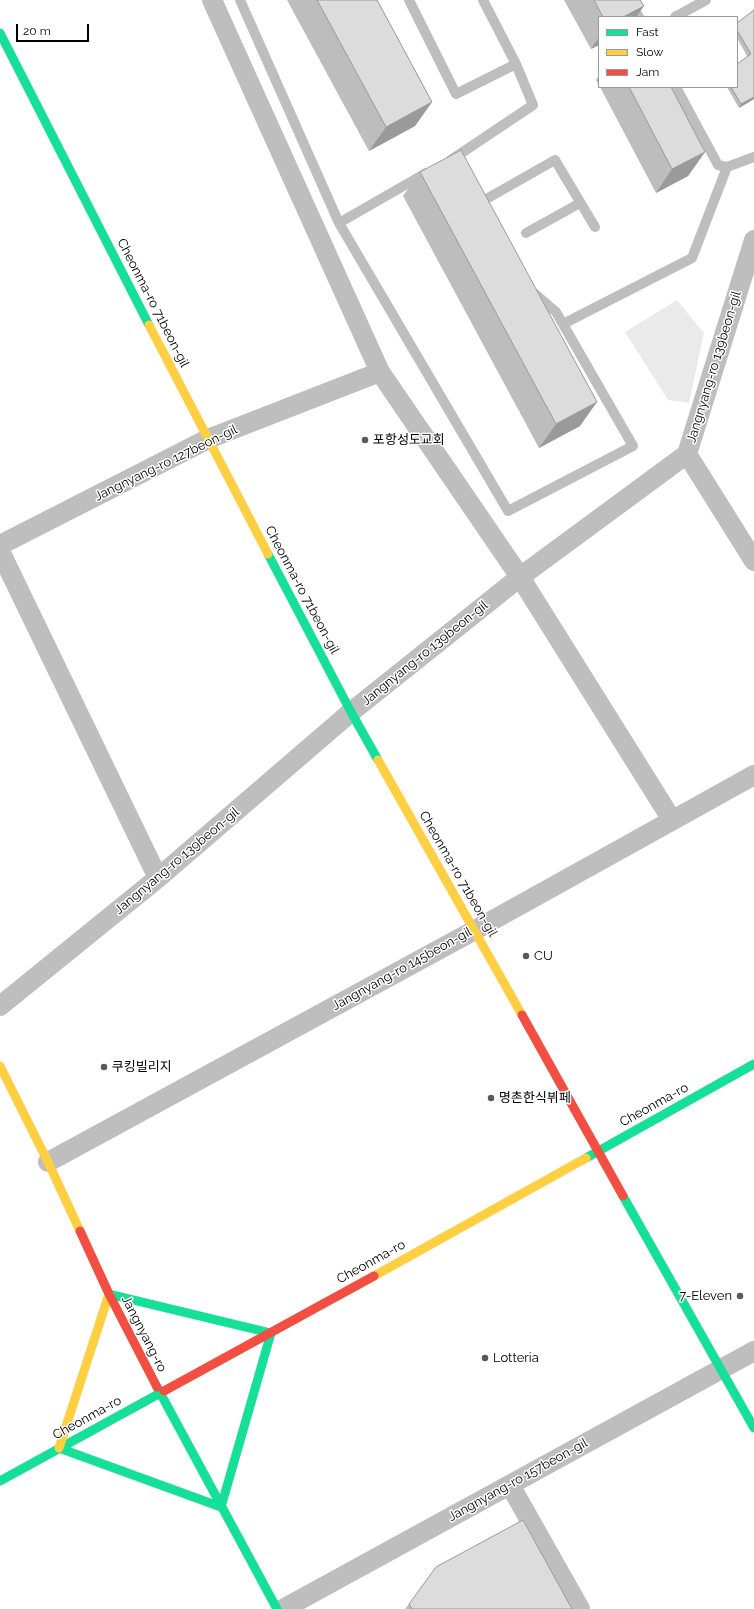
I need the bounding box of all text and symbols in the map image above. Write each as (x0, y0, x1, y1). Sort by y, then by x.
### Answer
scale bar (18, 16, 91, 42)
legend (598, 16, 738, 88)
text: 20 m (23, 24, 51, 38)
text: Fast (636, 25, 659, 39)
text: Slow (636, 45, 663, 59)
text: Jam (636, 65, 659, 79)
street label: Cheonma-ro 71beon-gil (114, 236, 192, 370)
street label: Jangnyang-ro 139beon-gil (683, 289, 745, 445)
street label: Jangnyang-ro 127beon-gil (92, 422, 240, 504)
place label: 포항성도교회 (373, 432, 445, 448)
marker: 포항성도교회 (360, 435, 370, 445)
street label: Cheonma-ro 71beon-gil (262, 523, 342, 657)
street label: Jangnyang-ro 139beon-gil (359, 597, 491, 709)
street label: Jangnyang-ro 139beon-gil (112, 804, 242, 918)
street label: Cheonma-ro 71beon-gil (416, 808, 500, 940)
street label: Jangnyang-ro 145beon-gil (329, 924, 475, 1014)
place label: CU (534, 948, 553, 964)
marker: CU (521, 951, 531, 961)
place label: 쿠킹빌리지 (112, 1059, 172, 1075)
marker: 쿠킹빌리지 (99, 1062, 109, 1072)
street label: Cheonma-ro (617, 1080, 691, 1130)
place label: 명촌한식뷔페 (499, 1090, 571, 1106)
marker: 명촌한식뷔페 (486, 1093, 496, 1103)
street label: Cheonma-ro (334, 1237, 408, 1287)
place label: 7-Eleven (679, 1288, 732, 1304)
marker: 7-Eleven (735, 1291, 745, 1301)
street label: Jangnyang-ro (118, 1293, 170, 1375)
place label: Lotteria (493, 1350, 539, 1366)
marker: Lotteria (480, 1353, 490, 1363)
street label: Cheonma-ro (50, 1393, 124, 1443)
street label: Jangnyang-ro 157beon-gil (445, 1435, 591, 1525)

